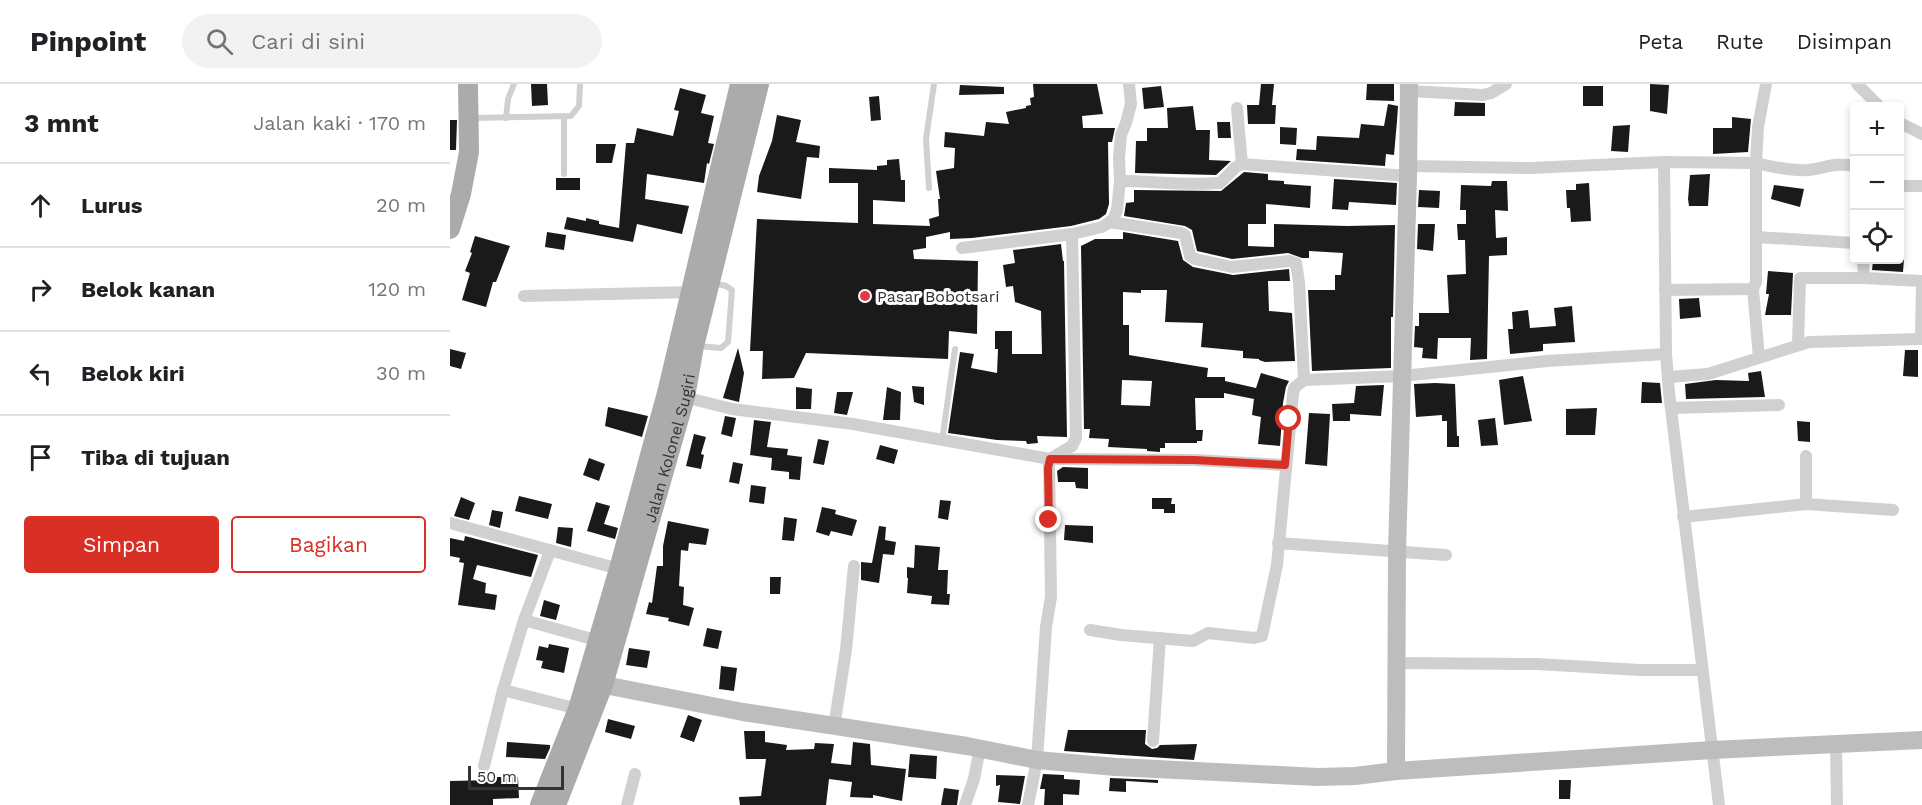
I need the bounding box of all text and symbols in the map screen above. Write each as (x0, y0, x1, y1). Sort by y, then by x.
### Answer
search box (182, 14, 602, 68)
text: Pinpoint (30, 25, 146, 58)
icon: search (203, 25, 236, 58)
text: Cari di sini (251, 29, 365, 54)
text: Peta (1638, 29, 1683, 54)
text: Rute (1716, 29, 1764, 54)
text: Disimpan (1797, 29, 1892, 54)
map controls (1850, 102, 1904, 264)
button: + (1850, 102, 1904, 156)
text: 3 mnt (24, 108, 99, 138)
text: Jalan kaki · 170 m (253, 111, 426, 135)
button: − (1850, 156, 1904, 210)
icon: ahead (24, 189, 57, 222)
text: Lurus (81, 193, 143, 218)
text: 20 m (376, 193, 426, 217)
button: locate (1850, 210, 1904, 264)
icon: right (24, 273, 57, 306)
text: Belok kanan (81, 277, 215, 302)
text: 120 m (368, 277, 426, 301)
place label: Pasar Bobotsari (877, 287, 999, 306)
marker: Pasar Bobotsari (858, 289, 872, 303)
icon: left (24, 357, 57, 390)
text: Belok kiri (81, 361, 185, 386)
text: 30 m (376, 361, 426, 385)
street label: Jalan Kolonel Sugiri (641, 372, 699, 525)
route start (1275, 405, 1301, 431)
icon: arrive (24, 441, 57, 474)
text: Tiba di tujuan (81, 445, 230, 470)
route end (1035, 506, 1061, 532)
button: Simpan (24, 516, 219, 573)
button: Bagikan (231, 516, 426, 573)
scale bar (468, 763, 564, 790)
text: 50 m (477, 767, 517, 786)

